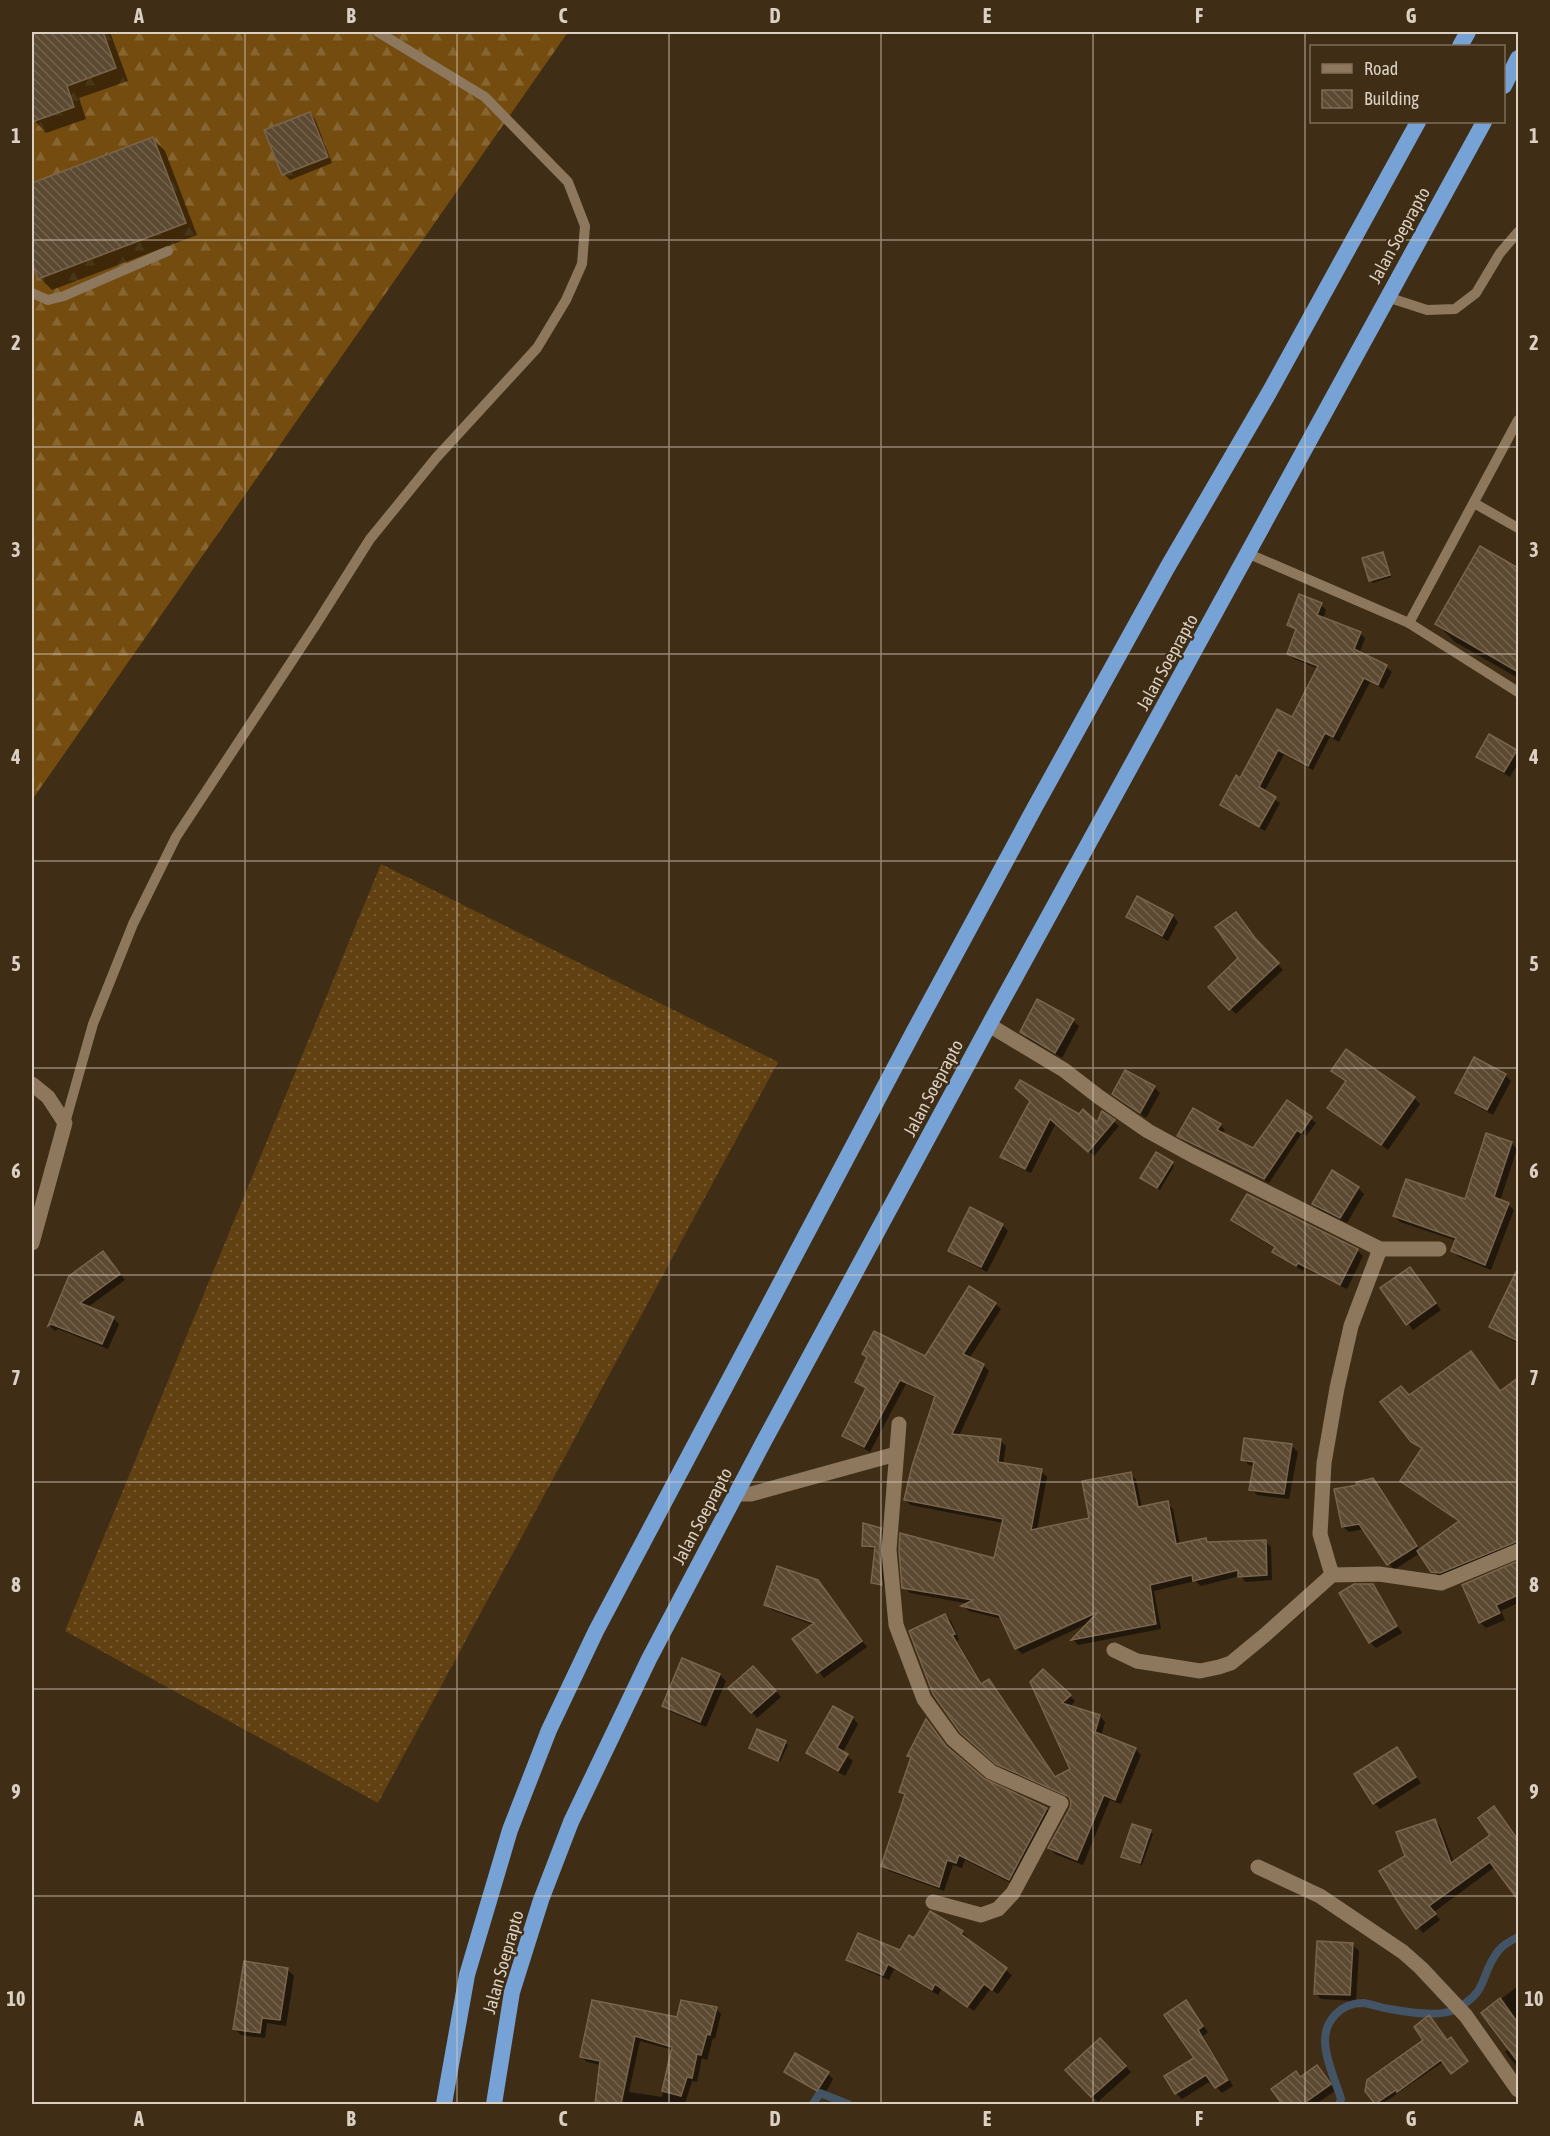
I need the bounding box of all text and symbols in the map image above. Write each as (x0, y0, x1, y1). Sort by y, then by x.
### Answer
text: A (133, 4, 144, 27)
text: B (346, 4, 356, 27)
text: C (559, 4, 568, 27)
text: D (769, 4, 781, 27)
text: E (983, 4, 992, 27)
text: F (1195, 4, 1203, 27)
text: G (1406, 4, 1417, 27)
legend (1310, 45, 1505, 123)
text: Road (1364, 58, 1398, 79)
text: Building (1364, 88, 1419, 109)
text: 1 (11, 124, 21, 147)
text: 1 (1529, 124, 1539, 147)
street label: Jalan Soeprapto (1364, 183, 1434, 287)
text: 2 (11, 331, 21, 354)
text: 2 (1529, 331, 1539, 354)
text: 3 (11, 538, 21, 561)
text: 3 (1529, 538, 1539, 561)
street label: Jalan Soeprapto (1132, 610, 1202, 714)
text: 4 (10, 745, 21, 768)
text: 4 (1528, 745, 1539, 768)
text: 5 (11, 952, 21, 975)
text: 5 (1529, 952, 1539, 975)
street label: Jalan Soeprapto (899, 1036, 967, 1140)
text: 6 (11, 1159, 21, 1182)
text: 6 (1529, 1159, 1539, 1182)
text: 7 (11, 1366, 21, 1389)
text: 7 (1529, 1366, 1539, 1389)
street label: Jalan Soeprapto (668, 1464, 736, 1568)
text: 8 (11, 1573, 21, 1596)
text: 8 (1529, 1573, 1539, 1596)
text: 9 (11, 1780, 21, 1803)
text: 9 (1529, 1780, 1539, 1803)
street label: Jalan Soeprapto (478, 1908, 528, 2016)
text: 10 (7, 1987, 25, 2010)
text: 10 (1525, 1987, 1543, 2010)
text: A (133, 2107, 144, 2130)
text: B (346, 2107, 356, 2130)
text: C (559, 2107, 568, 2130)
text: D (769, 2107, 781, 2130)
text: E (983, 2107, 992, 2130)
text: F (1195, 2107, 1203, 2130)
text: G (1406, 2107, 1417, 2130)

